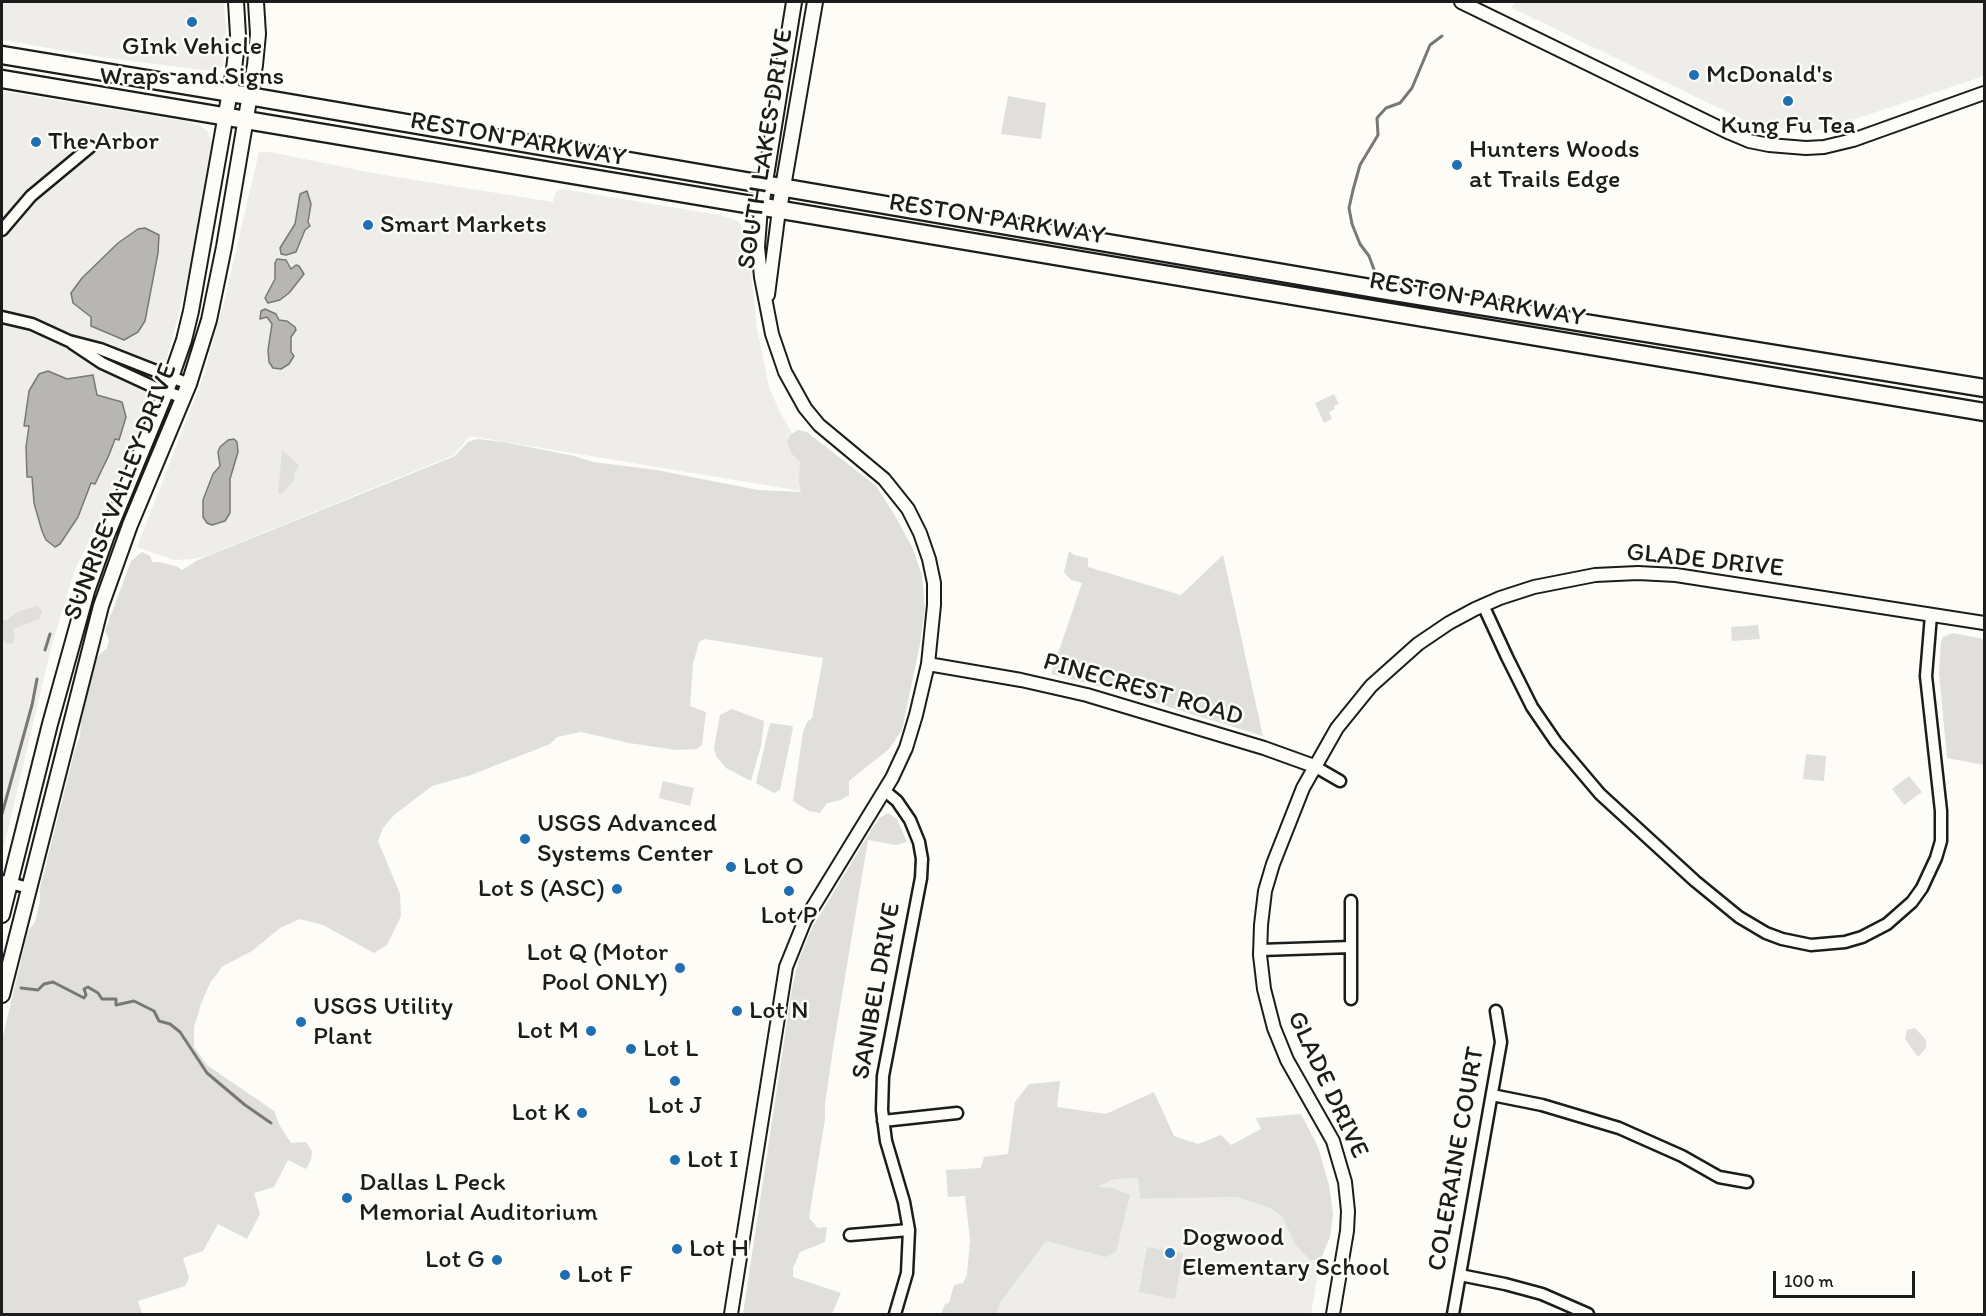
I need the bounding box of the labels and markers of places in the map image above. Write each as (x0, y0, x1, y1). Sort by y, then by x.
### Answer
marker: GInk Vehicle Wraps and Signs (185, 15, 199, 29)
place label: GInk Vehicle Wraps and Signs (100, 31, 284, 92)
place label: McDonald's (1706, 59, 1833, 91)
marker: McDonald's (1687, 68, 1701, 82)
marker: Kung Fu Tea (1781, 94, 1795, 108)
place label: Kung Fu Tea (1721, 110, 1855, 142)
place label: The Arbor (48, 126, 159, 158)
place label: Hunters Woods at Trails Edge (1469, 134, 1640, 195)
marker: The Arbor (29, 135, 43, 149)
marker: Hunters Woods at Trails Edge (1450, 158, 1464, 172)
place label: Smart Markets (380, 209, 547, 241)
marker: Smart Markets (361, 218, 375, 232)
place label: USGS Advanced Systems Center (537, 808, 717, 870)
marker: USGS Advanced Systems Center (518, 832, 532, 846)
place label: Lot O (743, 851, 804, 883)
marker: Lot O (724, 860, 738, 874)
place label: Lot S (ASC) (478, 873, 605, 905)
marker: Lot S (ASC) (610, 882, 624, 896)
marker: Lot P (782, 884, 796, 898)
place label: Lot P (761, 900, 817, 932)
place label: Lot Q (Motor Pool ONLY) (526, 937, 668, 999)
marker: Lot Q (Motor Pool ONLY) (673, 961, 687, 975)
place label: USGS Utility Plant (313, 991, 453, 1052)
place label: Lot N (749, 995, 808, 1027)
marker: Lot N (730, 1004, 744, 1018)
marker: USGS Utility Plant (294, 1015, 308, 1029)
place label: Lot M (517, 1015, 579, 1047)
marker: Lot M (584, 1024, 598, 1038)
place label: Lot L (643, 1033, 698, 1065)
marker: Lot L (624, 1042, 638, 1056)
marker: Lot J (668, 1074, 682, 1088)
place label: Lot J (648, 1090, 702, 1122)
place label: Lot K (511, 1097, 570, 1129)
marker: Lot K (575, 1106, 589, 1120)
place label: Lot I (687, 1144, 739, 1176)
marker: Lot I (668, 1153, 682, 1167)
place label: Dallas L Peck Memorial Auditorium (359, 1167, 598, 1228)
marker: Dallas L Peck Memorial Auditorium (340, 1191, 354, 1205)
place label: Dogwood Elementary School (1182, 1222, 1389, 1284)
place label: Lot H (689, 1233, 749, 1265)
marker: Lot H (670, 1242, 684, 1256)
place label: Lot G (425, 1244, 485, 1276)
marker: Dogwood Elementary School (1163, 1246, 1177, 1260)
marker: Lot G (490, 1253, 504, 1267)
place label: Lot F (577, 1259, 632, 1291)
marker: Lot F (558, 1268, 572, 1282)

